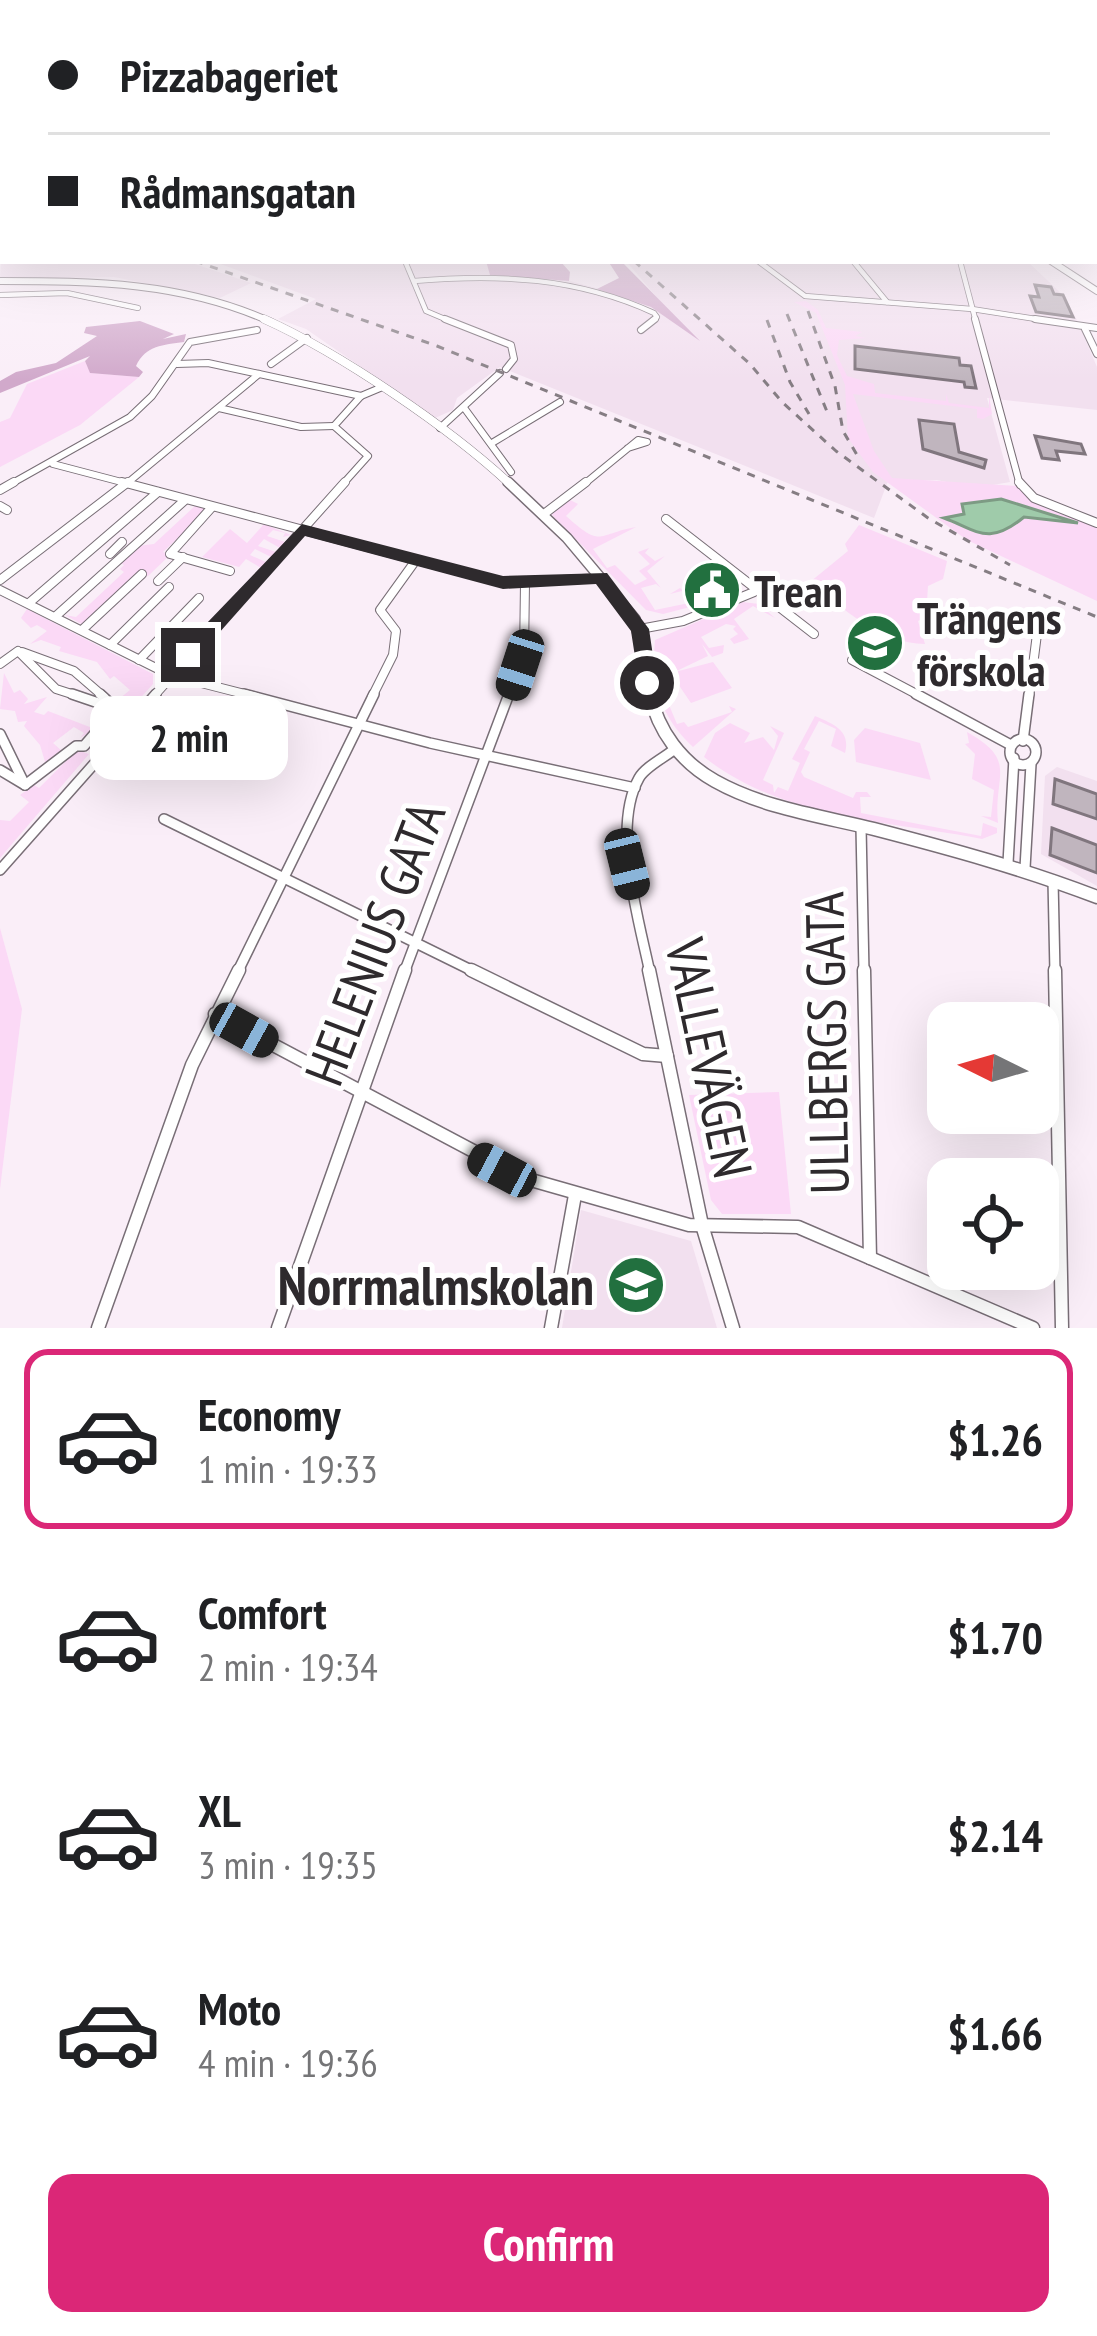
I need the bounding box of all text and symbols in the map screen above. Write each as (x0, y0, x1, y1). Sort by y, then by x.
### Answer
text: Pizzabageriet (120, 46, 338, 104)
text: Rådmansgatan (120, 162, 356, 220)
public building icon: Trean (681, 559, 743, 621)
place label: Trean (754, 561, 843, 619)
place label: Trängens förskola (917, 588, 1062, 698)
school or university icon: Trängens förskola (844, 612, 906, 674)
car (492, 625, 548, 705)
route end (161, 628, 215, 682)
route start (620, 656, 674, 710)
callout: 2 min (89, 697, 287, 781)
text: 2 min (150, 712, 228, 763)
street label: HELENIUS GATA (288, 791, 460, 1095)
car (601, 825, 653, 903)
street label: ULLBERGS GATA (788, 890, 864, 1195)
street label: VALLEVÄGEN (650, 931, 769, 1184)
car (204, 997, 284, 1063)
north arrow (927, 1002, 1059, 1134)
map controls (927, 1002, 1059, 1290)
car (462, 1137, 542, 1203)
button: locate (927, 1158, 1059, 1290)
place label: Norrmalmskolan (278, 1250, 594, 1320)
school or university icon: Norrmalmskolan (605, 1254, 667, 1316)
icon: car (54, 1385, 162, 1493)
text: Economy (198, 1385, 341, 1443)
text: $1.26 (947, 1410, 1043, 1468)
text: 1 min · 19:33 (198, 1443, 378, 1494)
icon: car (54, 1583, 162, 1691)
text: Comfort (198, 1583, 327, 1641)
text: $1.70 (947, 1608, 1043, 1666)
text: 2 min · 19:34 (198, 1641, 378, 1692)
icon: car (54, 1781, 162, 1889)
text: XL (198, 1781, 241, 1839)
text: $2.14 (947, 1806, 1043, 1864)
text: 3 min · 19:35 (198, 1839, 378, 1890)
icon: car (54, 1979, 162, 2087)
text: Moto (198, 1979, 281, 2037)
text: $1.66 (947, 2004, 1043, 2062)
text: 4 min · 19:36 (198, 2037, 378, 2088)
button: Confirm (48, 2174, 1049, 2312)

